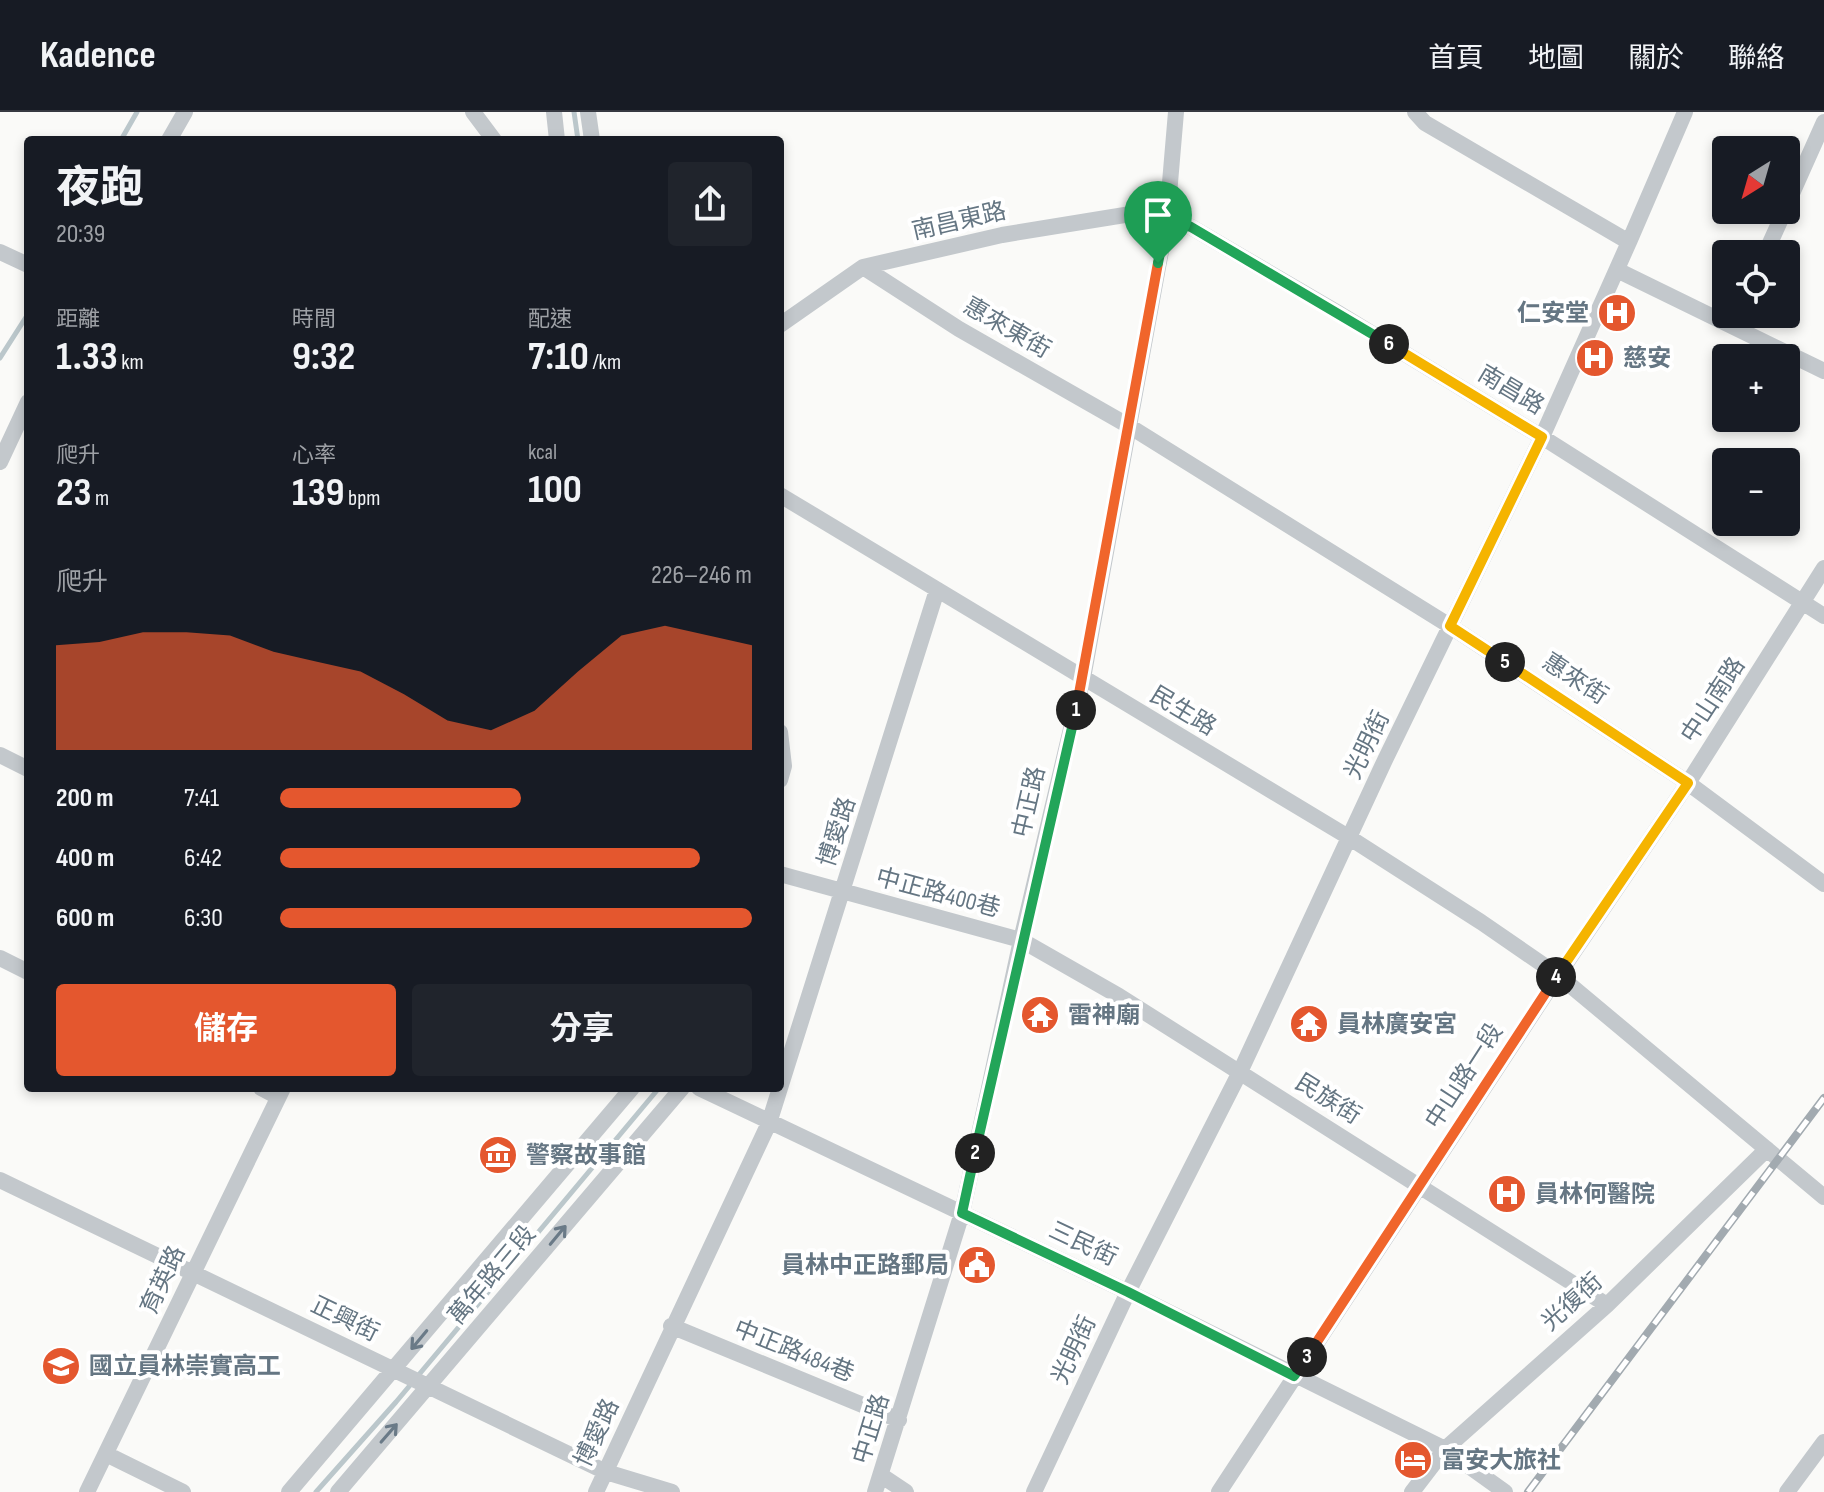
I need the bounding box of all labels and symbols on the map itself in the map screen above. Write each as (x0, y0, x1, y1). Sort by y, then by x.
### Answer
north arrow (1712, 136, 1800, 224)
pin (1124, 181, 1192, 263)
street label: 南昌東路 (909, 196, 1009, 246)
street label: 惠來東街 (958, 291, 1056, 365)
hospital icon: 仁安堂 (1596, 292, 1638, 334)
place label: 仁安堂 (1517, 299, 1589, 328)
pin: 6 (1369, 324, 1409, 364)
hospital icon: 慈安 (1574, 337, 1616, 379)
place label: 慈安 (1623, 344, 1671, 373)
street label: 南昌路 (1473, 359, 1549, 421)
pin: 5 (1485, 642, 1525, 682)
street label: 惠來街 (1537, 647, 1613, 711)
street label: 中山南路 (1675, 652, 1751, 748)
street label: 民生路 (1145, 680, 1221, 742)
pin: 1 (1056, 690, 1096, 730)
street label: 光明街 (1338, 706, 1396, 784)
street label: 中正路 (1007, 764, 1051, 840)
street label: 博愛路 (812, 793, 862, 871)
street label: 中正路400巷 (873, 863, 1003, 923)
pin: 4 (1536, 957, 1576, 997)
temple icon: 雷神廟 (1019, 994, 1061, 1036)
place label: 雷神廟 (1068, 1001, 1140, 1030)
temple icon: 員林廣安宮 (1288, 1003, 1330, 1045)
place label: 員林廣安宮 (1337, 1010, 1457, 1039)
street label: 中山路一段 (1419, 1018, 1509, 1134)
street label: 民族街 (1290, 1068, 1366, 1130)
pin: 2 (955, 1133, 995, 1173)
museum icon: 警察故事館 (477, 1134, 519, 1176)
place label: 警察故事館 (526, 1141, 646, 1170)
hospital icon: 員林何醫院 (1486, 1173, 1528, 1215)
place label: 員林何醫院 (1535, 1180, 1655, 1209)
street label: 三民街 (1044, 1216, 1122, 1272)
street label: 萬年路三段 (442, 1220, 542, 1330)
one-way arrow (549, 1225, 567, 1246)
street label: 育英路 (135, 1241, 191, 1319)
public building icon: 員林中正路郵局 (956, 1244, 998, 1286)
place label: 員林中正路郵局 (781, 1251, 949, 1280)
street label: 光復街 (1536, 1267, 1608, 1337)
street label: 正興街 (306, 1290, 384, 1348)
street label: 光明街 (1046, 1311, 1102, 1389)
street label: 中正路484巷 (730, 1314, 858, 1388)
one-way arrow (410, 1330, 428, 1350)
pin: 3 (1287, 1337, 1327, 1377)
school or university icon: 國立員林崇實高工 (40, 1345, 82, 1387)
place label: 國立員林崇實高工 (89, 1352, 281, 1381)
street label: 中正路 (847, 1390, 895, 1468)
street label: 博愛路 (569, 1394, 625, 1472)
one-way arrow (380, 1423, 398, 1443)
hotel icon: 富安大旅社 (1392, 1439, 1434, 1481)
place label: 富安大旅社 (1441, 1446, 1561, 1475)

